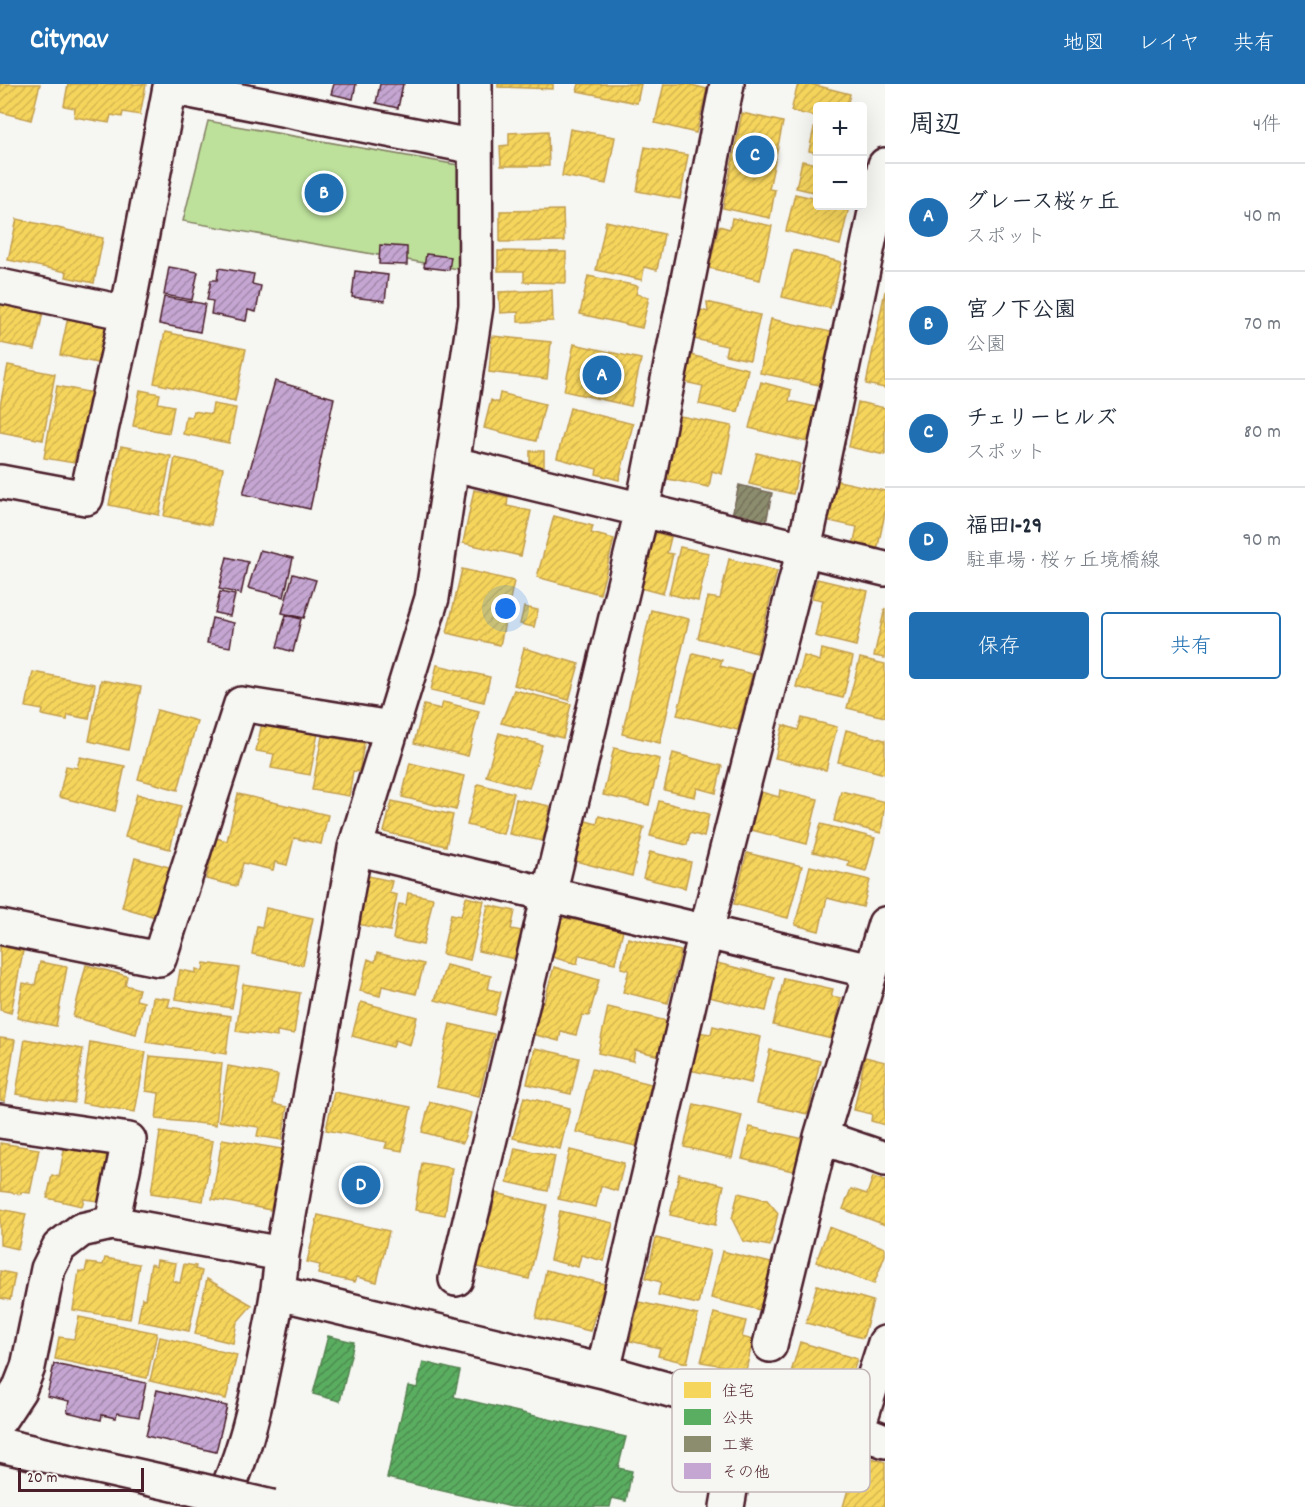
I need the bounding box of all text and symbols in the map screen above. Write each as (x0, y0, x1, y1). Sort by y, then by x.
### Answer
text: Citynav (30, 22, 108, 62)
text: 地図 (1063, 30, 1105, 60)
text: レイヤ (1138, 30, 1200, 60)
text: 共有 (1233, 30, 1275, 60)
map controls (813, 102, 867, 210)
button: + (813, 102, 867, 156)
text: 周辺 (909, 108, 961, 145)
text: 4件 (1253, 112, 1281, 140)
pin: C (736, 132, 774, 178)
button: − (813, 156, 867, 210)
pin: B (304, 170, 344, 216)
text: グレース桜ヶ丘 (966, 188, 1120, 219)
text: A (923, 203, 934, 231)
text: 40 m (1243, 203, 1281, 231)
text: スポット (966, 224, 1046, 252)
text: 宮ノ下公園 (966, 296, 1076, 327)
text: B (924, 311, 933, 339)
text: 70 m (1244, 311, 1281, 339)
text: 公園 (966, 332, 1006, 360)
pin: A (582, 352, 622, 398)
text: チェリーヒルズ (966, 404, 1117, 435)
text: C (924, 419, 933, 447)
text: 80 m (1244, 419, 1281, 447)
text: スポット (966, 440, 1046, 468)
text: 福田1-29 (966, 512, 1042, 543)
text: D (923, 527, 934, 555)
text: 90 m (1243, 527, 1281, 555)
text: 駐車場 · 桜ヶ丘境橋線 (966, 548, 1160, 576)
your location (491, 594, 520, 623)
button: 保存 (909, 612, 1089, 679)
button: 共有 (1101, 612, 1281, 679)
pin: D (342, 1162, 380, 1208)
legend (672, 1369, 870, 1492)
text: 住宅 (722, 1381, 754, 1404)
text: 公共 (722, 1408, 754, 1431)
text: 工業 (722, 1435, 754, 1458)
text: その他 (722, 1462, 770, 1485)
scale bar (18, 1465, 144, 1492)
text: 20 m (27, 1467, 57, 1490)

